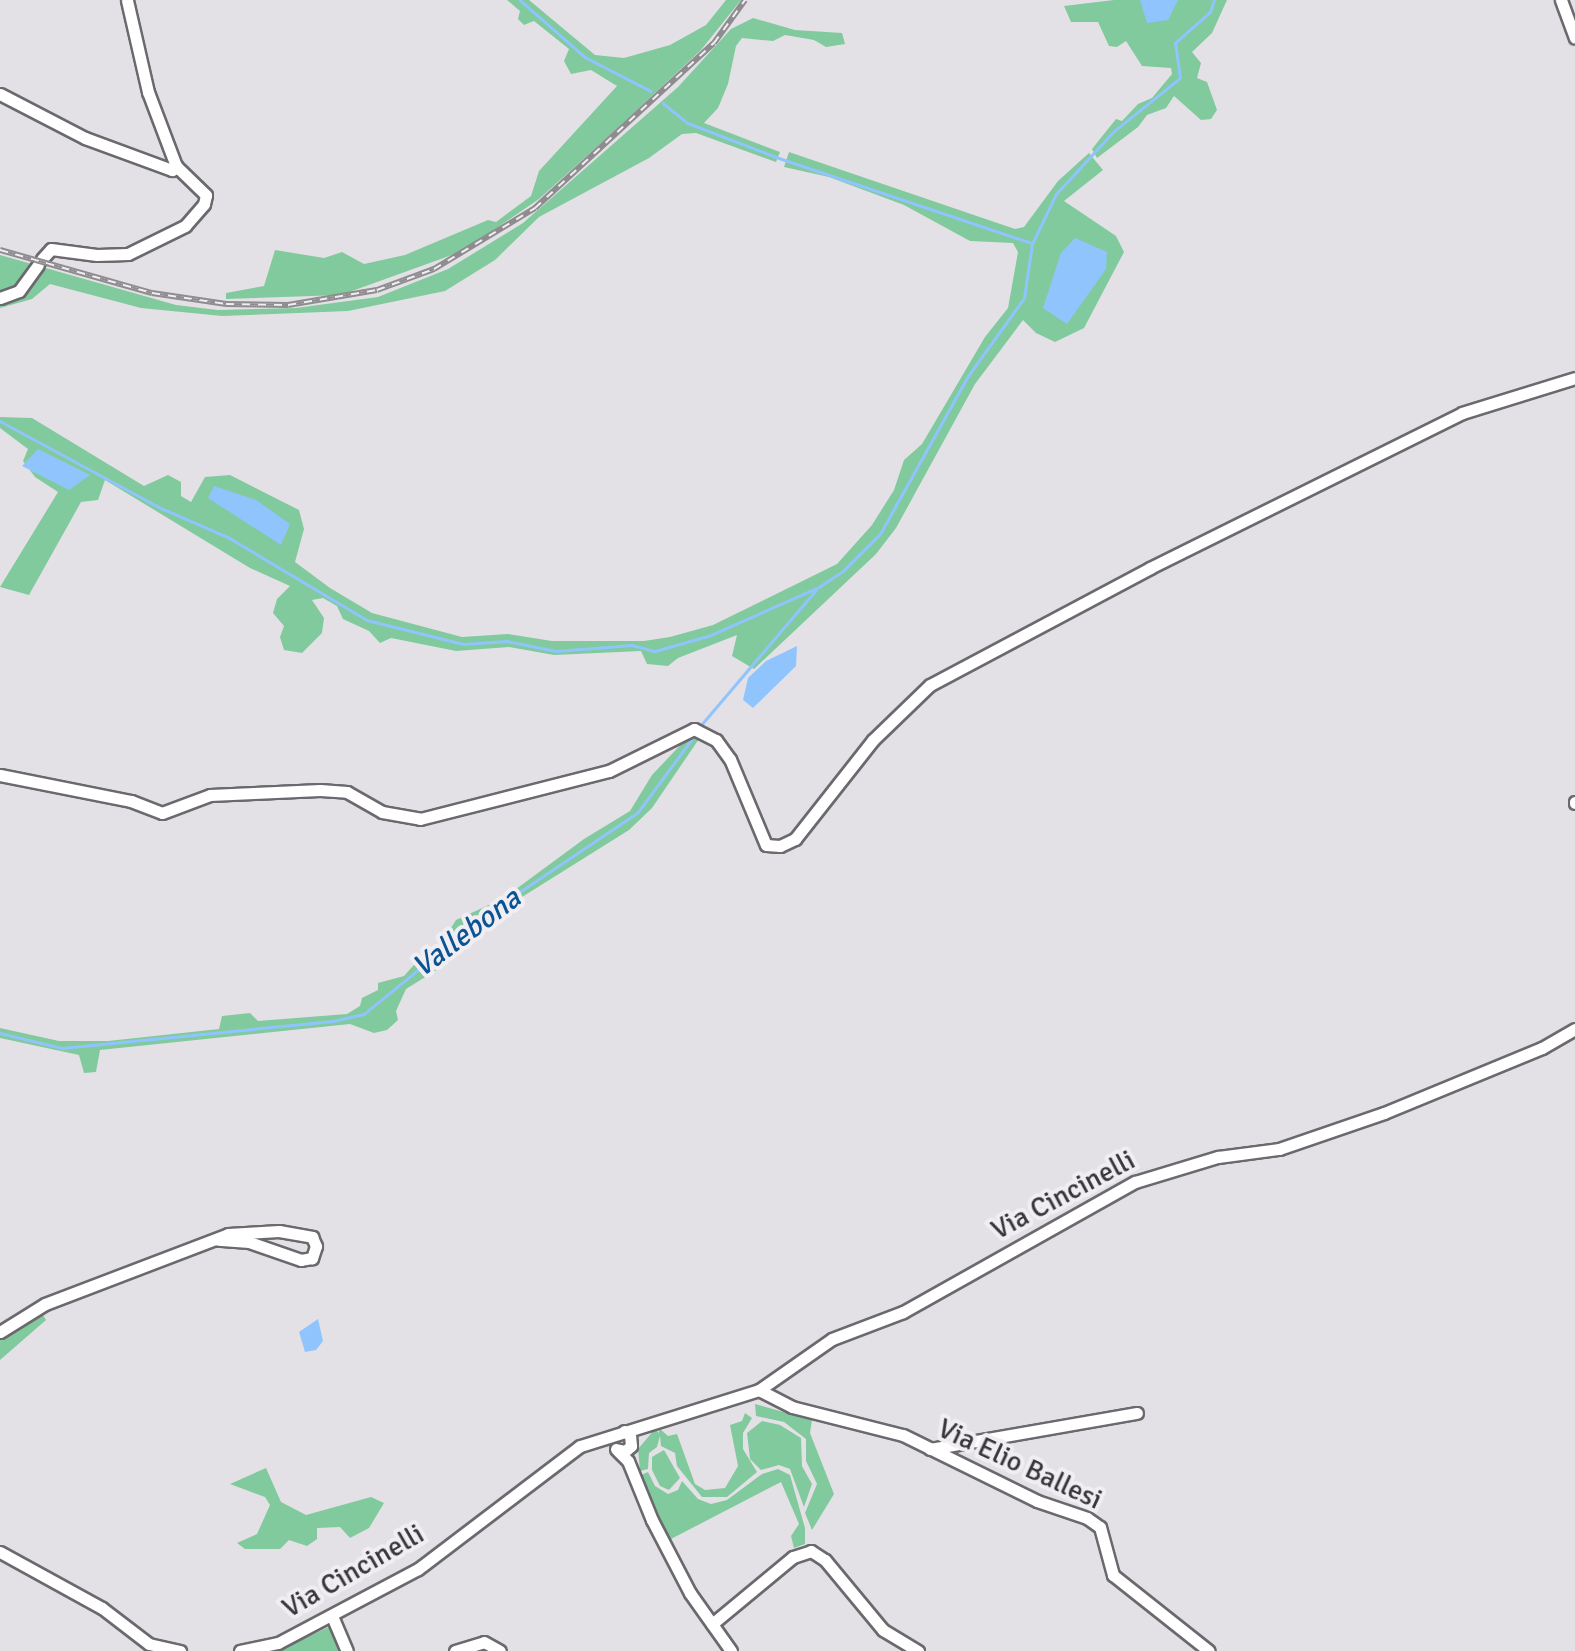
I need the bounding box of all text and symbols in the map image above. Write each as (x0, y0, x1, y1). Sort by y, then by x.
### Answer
water label: Vallebona (406, 881, 528, 985)
street label: Via Cincinelli (985, 1143, 1141, 1247)
street label: Via Elio Ballesi (933, 1411, 1107, 1517)
street label: Via Cincinelli (276, 1517, 430, 1625)

